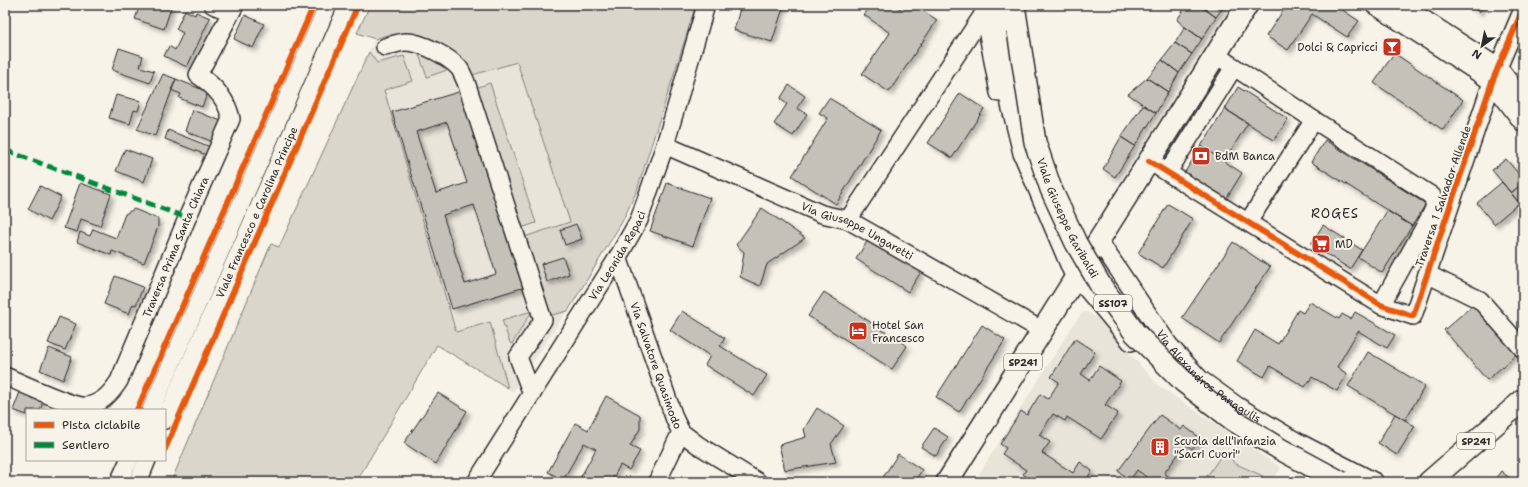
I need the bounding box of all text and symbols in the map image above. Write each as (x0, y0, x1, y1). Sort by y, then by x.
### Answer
north arrow (1462, 26, 1502, 66)
bar icon: Dolci & Capricci (1381, 36, 1403, 58)
place label: Dolci & Capricci (1297, 40, 1378, 55)
text: N (1469, 45, 1485, 63)
street label: Viale Francesco e Carolina Principe (213, 124, 301, 301)
street label: Traversa 1 Salvador Allende (1412, 124, 1475, 269)
bank icon: BdM Banca (1190, 145, 1212, 167)
place label: BdM Banca (1215, 149, 1275, 164)
street label: Viale Giuseppe Garibaldi (1033, 156, 1102, 281)
street label: Traversa Prima Santa Chiara (139, 174, 213, 320)
street label: Via Giuseppe Ungaretti (799, 199, 916, 264)
district label: ROGES (1311, 205, 1359, 222)
street label: Via Leonida Repaci (585, 209, 650, 303)
supermarket icon: MD (1310, 233, 1332, 255)
place label: MD (1335, 237, 1353, 252)
road number: SS107 (1094, 295, 1132, 311)
street label: Via Salvatore Quasimodo (626, 300, 686, 432)
place label: Hotel San Francesco (872, 318, 925, 346)
hotel icon: Hotel San Francesco (847, 320, 869, 342)
street label: Via Alexandros Panagulis (1153, 327, 1264, 426)
road number: SP241 (1004, 354, 1042, 370)
legend (26, 409, 166, 461)
text: Pista ciclabile (62, 417, 141, 433)
road number: SP241 (1457, 433, 1495, 449)
place label: Scuola dell'infanzia "Sacri Cuori" (1174, 434, 1276, 462)
building icon: Scuola dell'infanzia "Sacri Cuori" (1149, 436, 1171, 458)
text: Sentiero (62, 437, 109, 453)

